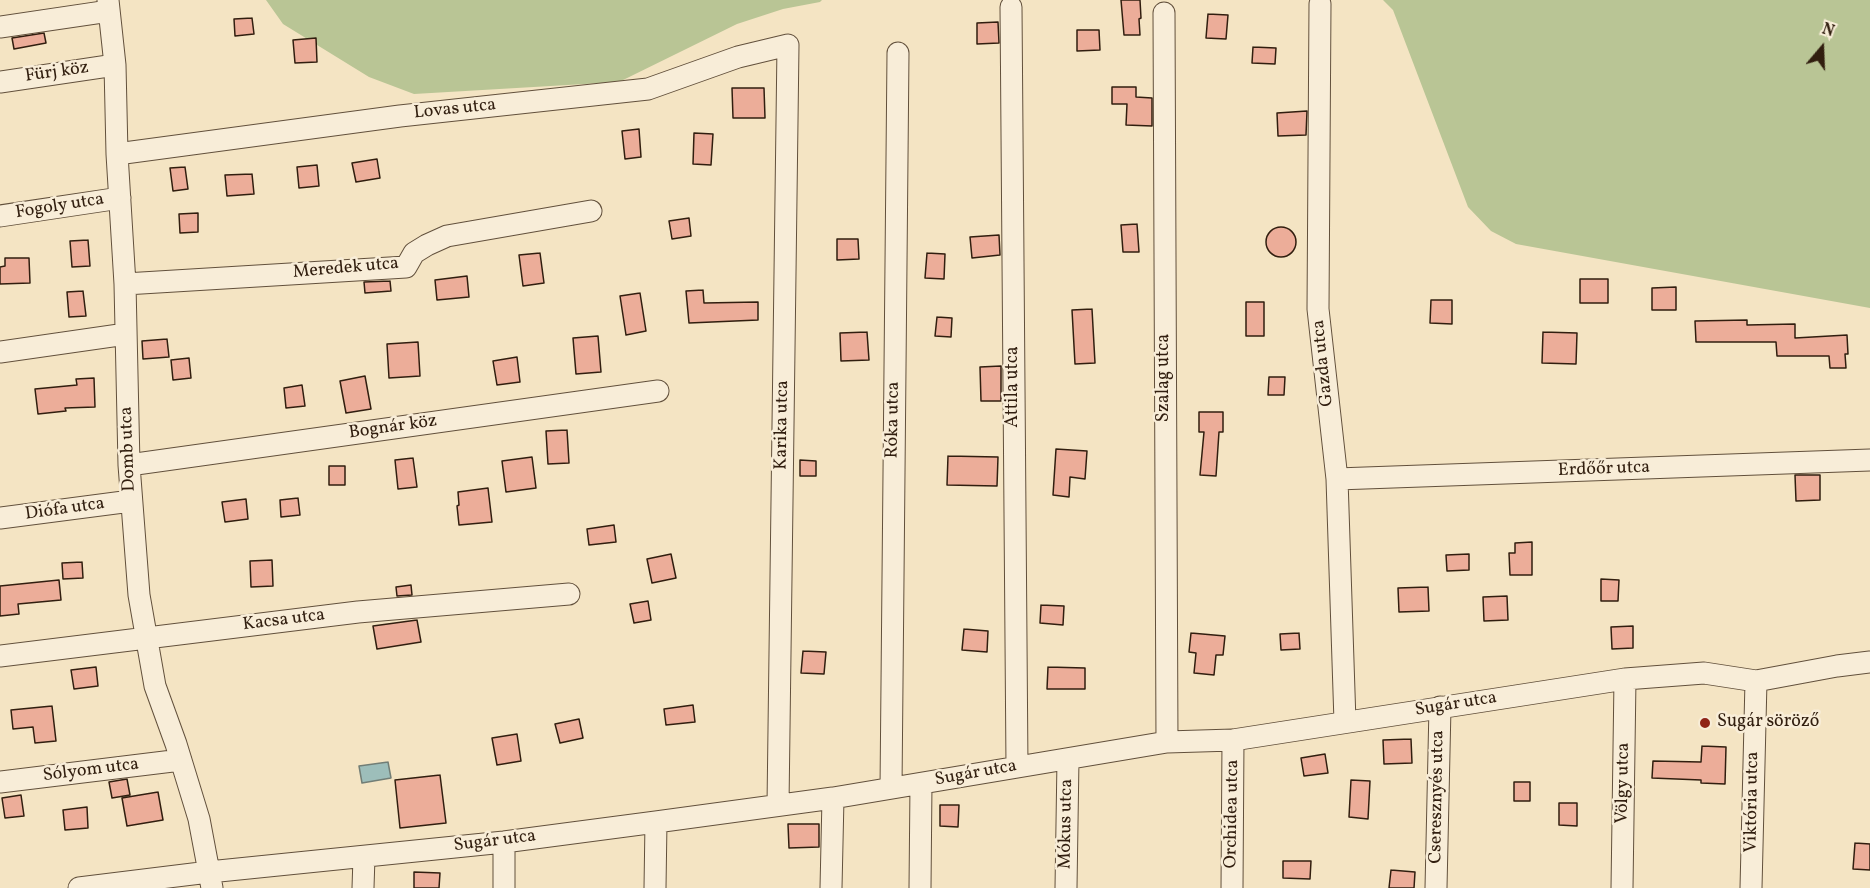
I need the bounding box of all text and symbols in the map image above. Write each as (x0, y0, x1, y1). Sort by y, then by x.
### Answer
north arrow (1792, 18, 1852, 78)
text: N (1819, 19, 1837, 43)
street label: Fürj köz (24, 58, 90, 88)
street label: Lovas utca (413, 95, 497, 125)
street label: Fogoly utca (14, 189, 106, 225)
street label: Meredek utca (292, 254, 400, 284)
street label: Gazda utca (1309, 319, 1339, 407)
street label: Szalag utca (1154, 334, 1176, 422)
street label: Attila utca (1003, 346, 1025, 428)
street label: Karika utca (771, 380, 795, 470)
street label: Róka utca (883, 381, 905, 459)
street label: Domb utca (117, 406, 141, 492)
street label: Bognár köz (347, 411, 439, 445)
street label: Erdőőr utca (1558, 458, 1650, 482)
street label: Diófa utca (24, 494, 106, 526)
street label: Kacsa utca (242, 605, 326, 637)
street label: Sugár utca (1413, 688, 1499, 722)
place label: Sugár söröző (1717, 712, 1819, 734)
marker: Sugár söröző (1698, 716, 1712, 730)
street label: Cseresznyés utca (1426, 730, 1450, 864)
street label: Völgy utca (1612, 742, 1636, 824)
street label: Viktória utca (1741, 751, 1765, 853)
street label: Sólyom utca (42, 754, 140, 788)
street label: Sugár utca (933, 756, 1019, 792)
street label: Orchidea utca (1221, 759, 1245, 869)
street label: Mókus utca (1055, 779, 1079, 869)
street label: Sugár utca (453, 826, 537, 858)

